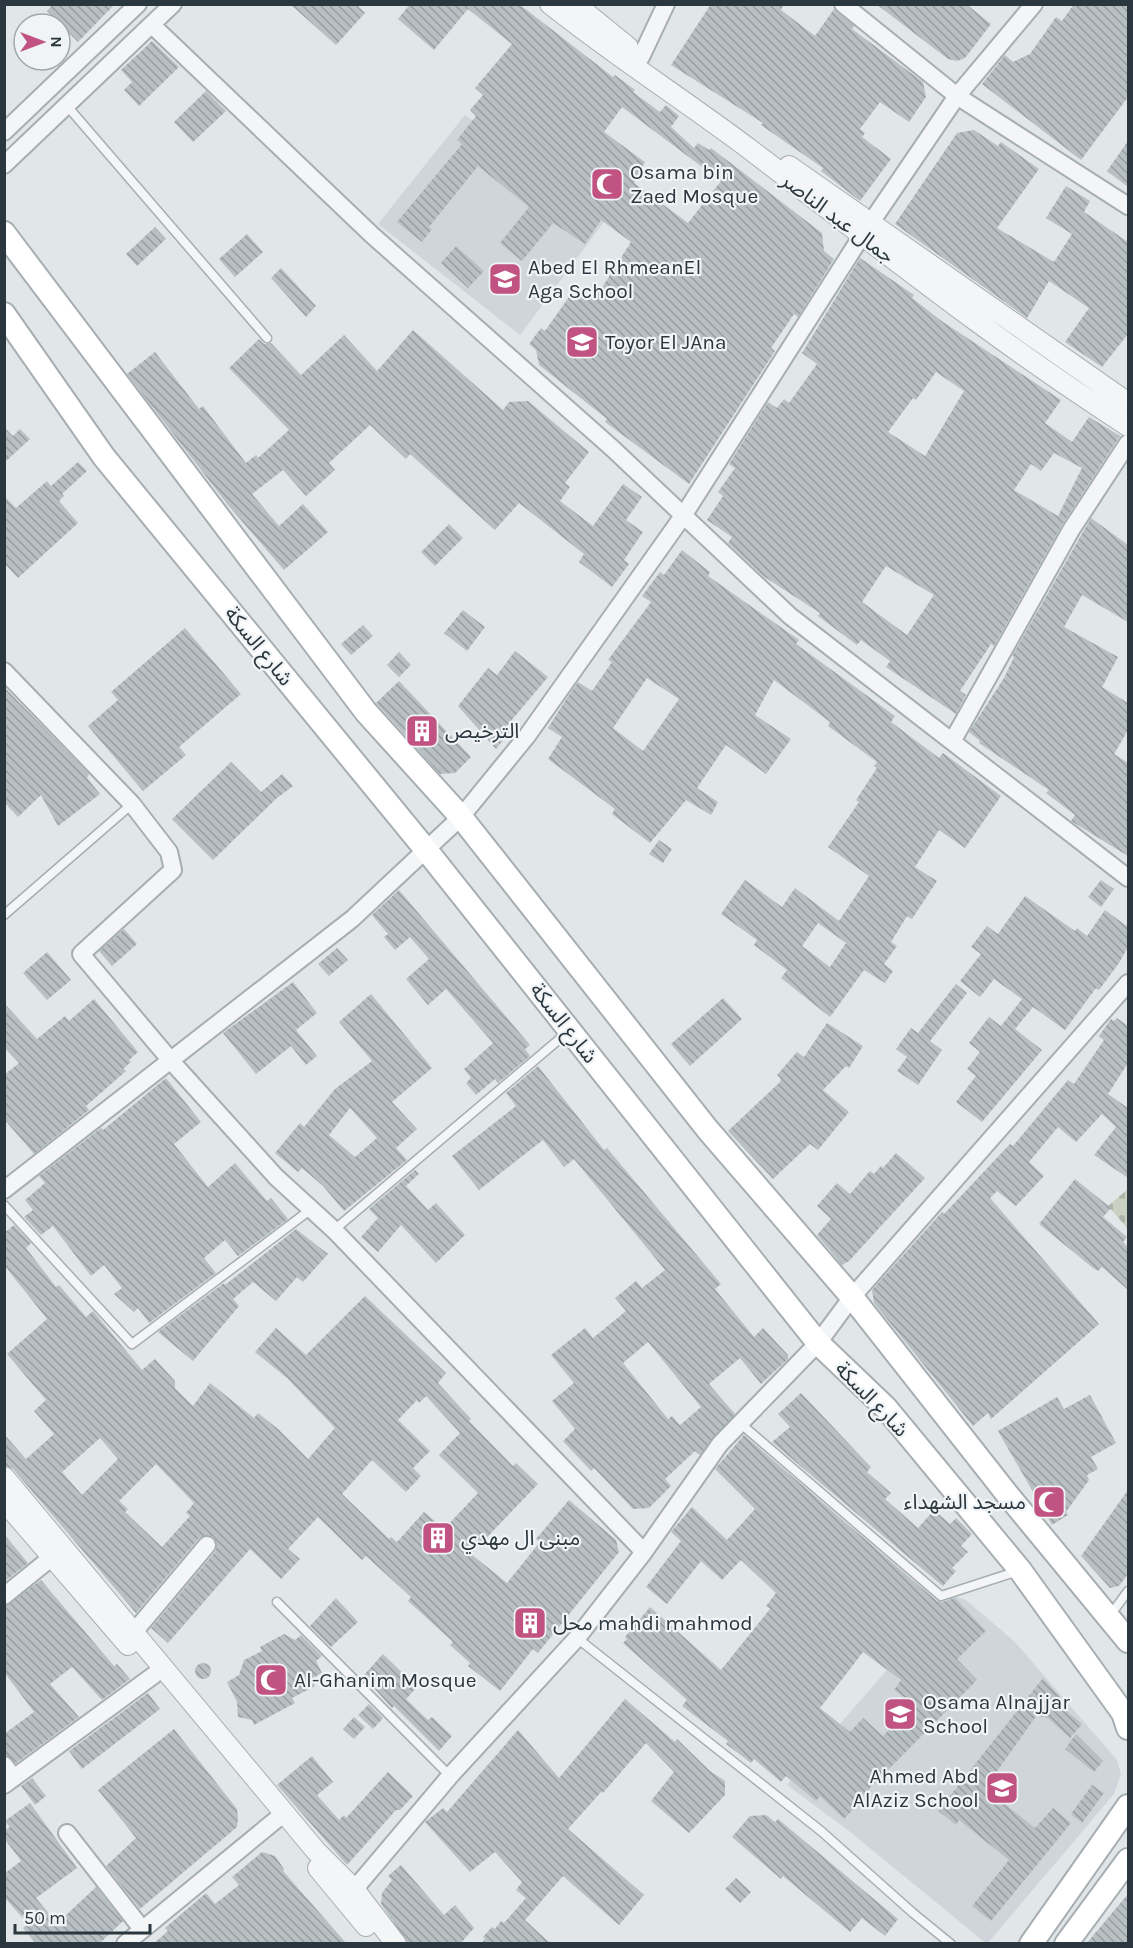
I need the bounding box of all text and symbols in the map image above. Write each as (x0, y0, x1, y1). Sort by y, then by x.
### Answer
north arrow (12, 12, 72, 72)
text: N (47, 36, 66, 48)
place label: Osama bin Zaed Mosque (630, 160, 758, 208)
mosque icon: Osama bin Zaed Mosque (589, 166, 625, 202)
street label: جمال عبد الناصر (776, 167, 899, 268)
place label: Abed El RhmeanEl Aga School (528, 255, 701, 303)
school or university icon: Abed El RhmeanEl Aga School (487, 261, 523, 297)
school or university icon: Toyor El JAna (564, 324, 600, 360)
place label: Toyor El JAna (605, 330, 727, 354)
street label: شارع السكة (217, 601, 298, 692)
building icon: الترخيص (404, 713, 440, 749)
place label: الترخيص (445, 719, 519, 743)
street label: شارع السكة (523, 978, 603, 1070)
street label: شارع السكة (828, 1356, 914, 1444)
mosque icon: مسجد الشهداء (1031, 1484, 1067, 1520)
place label: مسجد الشهداء (904, 1490, 1026, 1514)
building icon: مبنى ال مهدي (420, 1520, 456, 1556)
place label: مبنى ال مهدي (461, 1526, 580, 1554)
building icon: محل mahdi mahmod (512, 1605, 548, 1641)
place label: محل mahdi mahmod (553, 1611, 753, 1635)
mosque icon: Al-Ghanim Mosque (253, 1662, 289, 1698)
place label: Al-Ghanim Mosque (294, 1668, 477, 1692)
place label: Osama Alnajjar School (923, 1690, 1070, 1738)
school or university icon: Osama Alnajjar School (882, 1696, 918, 1732)
place label: Ahmed Abd AlAziz School (853, 1764, 979, 1812)
school or university icon: Ahmed Abd AlAziz School (984, 1770, 1020, 1806)
scale bar (15, 1897, 150, 1935)
text: 50 m (24, 1907, 66, 1929)

